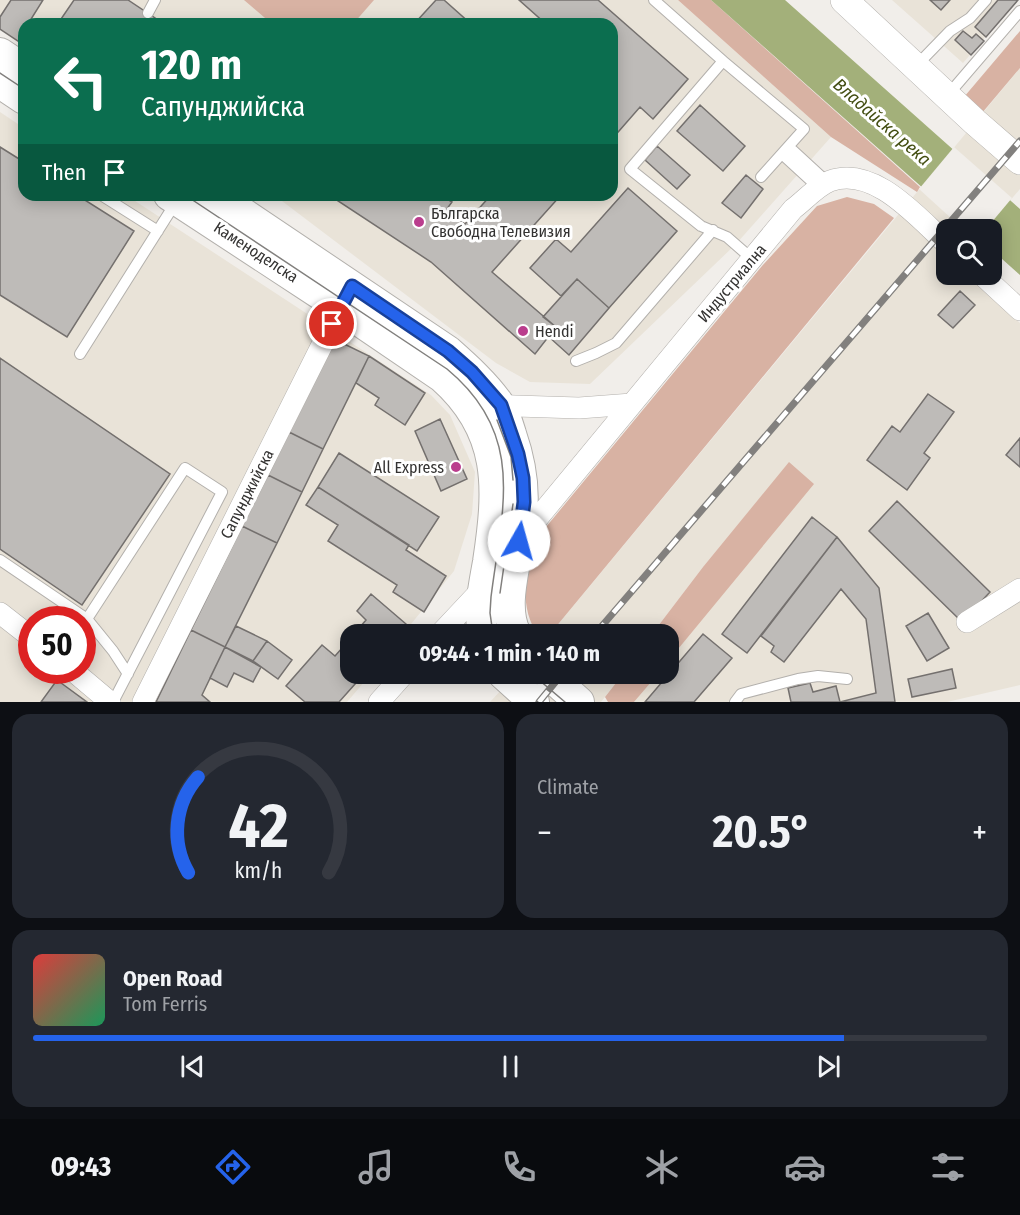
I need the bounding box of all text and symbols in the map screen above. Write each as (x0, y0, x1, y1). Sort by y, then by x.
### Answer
text: 120 m (141, 40, 242, 90)
icon: left (42, 42, 120, 120)
water label: Владайска река (829, 74, 935, 170)
text: Сапунджийска (141, 91, 305, 123)
icon: arrive (98, 156, 131, 189)
text: Then (42, 159, 86, 186)
place label: Българска Свободна Телевизия (431, 204, 571, 241)
marker: Българска Свободна Телевизия (412, 215, 426, 229)
street label: Каменоделска (210, 218, 302, 286)
map controls (936, 219, 1002, 285)
button: search (936, 219, 1002, 285)
street label: Индустриална (694, 240, 770, 326)
pin (306, 298, 357, 349)
icon: arrive (315, 307, 348, 340)
place label: Hendi (535, 322, 574, 341)
marker: Hendi (516, 324, 530, 338)
street label: Сапунджийска (216, 446, 278, 542)
place label: All Express (374, 458, 444, 477)
marker: All Express (449, 460, 463, 474)
position arrow (487, 509, 551, 573)
speed limit sign: 50 (18, 606, 96, 684)
text: 09:44 · 1 min · 140 m (419, 640, 600, 667)
text: Climate (537, 775, 599, 799)
text: 42 (228, 789, 288, 864)
text: 20.5° (712, 805, 811, 859)
text: − (537, 813, 552, 853)
text: + (972, 813, 987, 853)
text: km/h (234, 858, 282, 884)
text: Open Road (123, 965, 223, 992)
text: Tom Ferris (123, 992, 207, 1016)
icon: previous (176, 1050, 209, 1083)
icon: pause (494, 1050, 527, 1083)
icon: next (812, 1050, 845, 1083)
icon: directions (212, 1146, 254, 1188)
icon: music (355, 1146, 397, 1188)
icon: phone (498, 1146, 540, 1188)
icon: climate (641, 1146, 683, 1188)
icon: car (784, 1146, 826, 1188)
icon: filters (927, 1146, 969, 1188)
text: 09:43 (51, 1151, 111, 1183)

